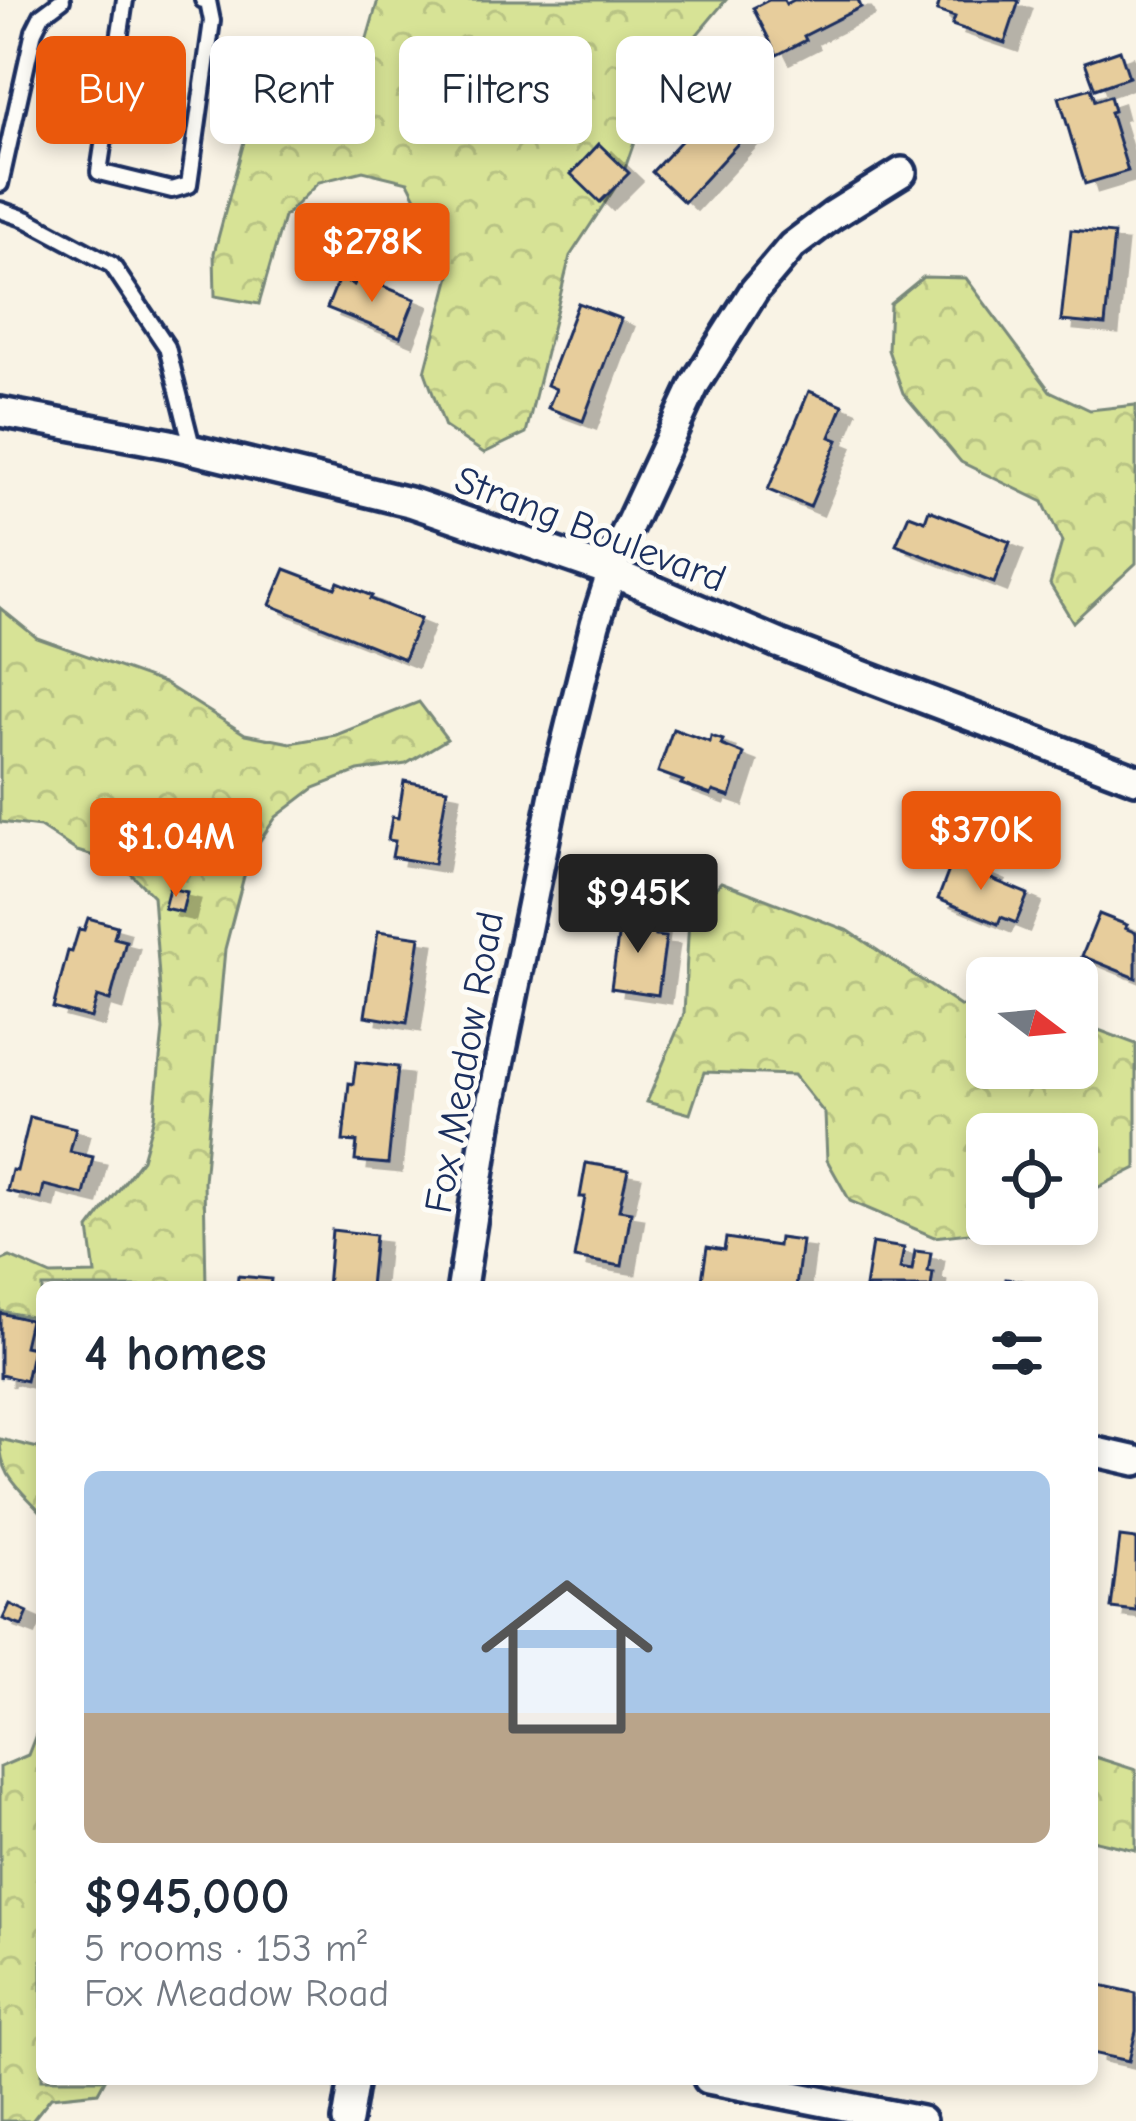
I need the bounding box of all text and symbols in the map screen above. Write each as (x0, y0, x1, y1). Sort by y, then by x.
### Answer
chip: Buy (36, 36, 186, 144)
chip: Rent (210, 36, 375, 144)
chip: Filters (399, 36, 592, 144)
chip: New (616, 36, 774, 144)
pin: $278K (288, 203, 456, 305)
text: $278K (322, 219, 422, 264)
street label: Strang Boulevard (449, 457, 732, 602)
pin: $370K (897, 791, 1065, 893)
pin: $1.04M (78, 798, 274, 900)
text: $370K (929, 807, 1033, 852)
text: $1.04M (117, 814, 235, 859)
pin: $945K (554, 854, 722, 956)
text: $945K (586, 870, 690, 915)
street label: Fox Meadow Road (416, 908, 513, 1216)
north arrow (966, 957, 1098, 1089)
map controls (966, 957, 1098, 1245)
button: locate (966, 1113, 1098, 1245)
icon: filters (984, 1320, 1050, 1386)
text: 4 homes (84, 1324, 267, 1383)
icon: home (459, 1549, 675, 1765)
text: $945,000 (84, 1867, 290, 1926)
text: 5 rooms · 153 m² (84, 1926, 367, 1971)
text: Fox Meadow Road (84, 1971, 389, 2016)

